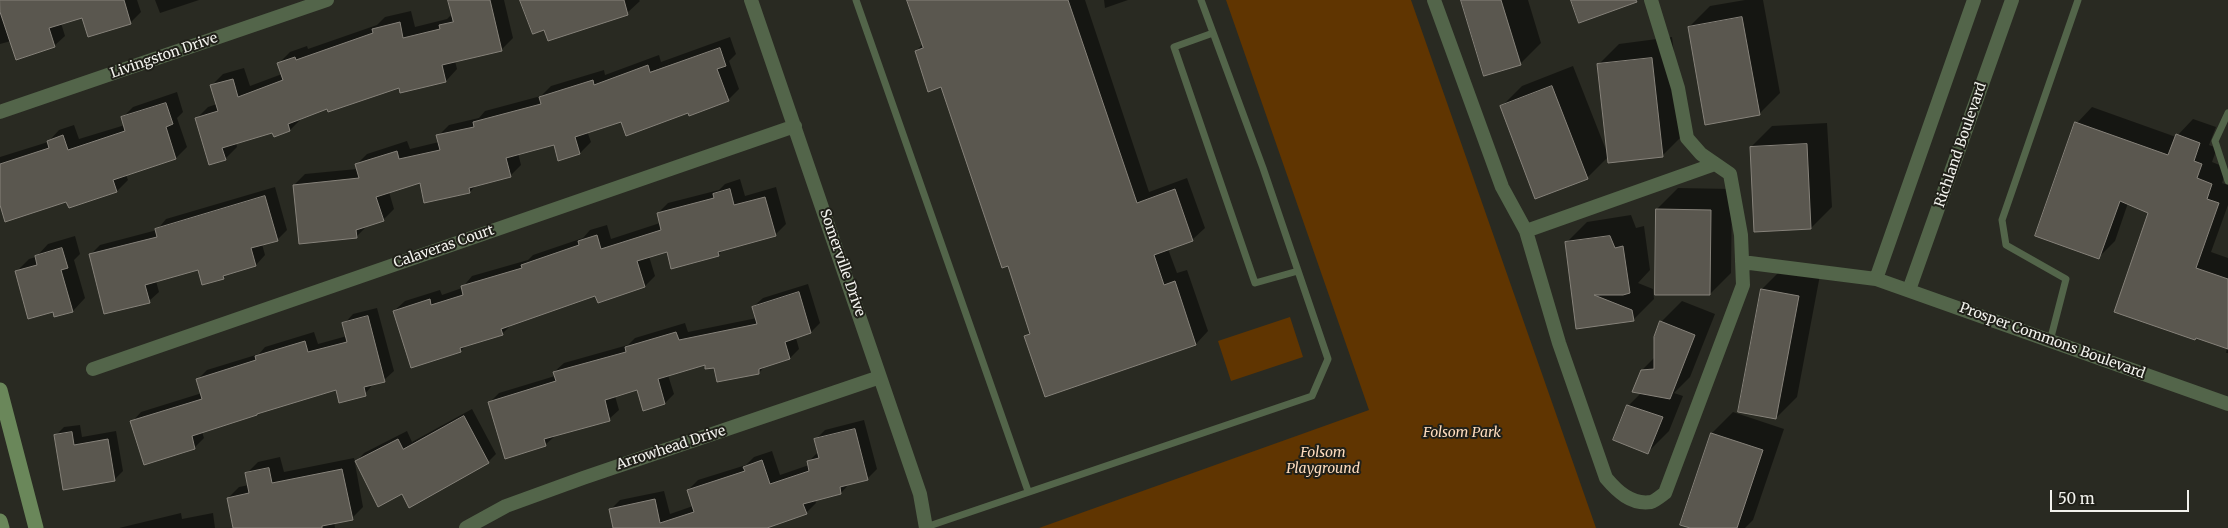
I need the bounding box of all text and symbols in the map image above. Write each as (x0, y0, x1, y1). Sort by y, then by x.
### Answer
street label: Livingston Drive (108, 30, 220, 82)
street label: Richland Boulevard (1932, 80, 1990, 210)
street label: Somerville Drive (816, 207, 868, 319)
street label: Calaveras Court (392, 222, 496, 272)
street label: Prosper Commons Boulevard (1957, 300, 2147, 382)
street label: Arrowhead Drive (614, 422, 728, 474)
park label: Folsom Park (1423, 425, 1501, 441)
park label: Folsom Playground (1286, 445, 1360, 478)
scale bar (2053, 480, 2192, 512)
text: 50 m (2058, 489, 2095, 508)

